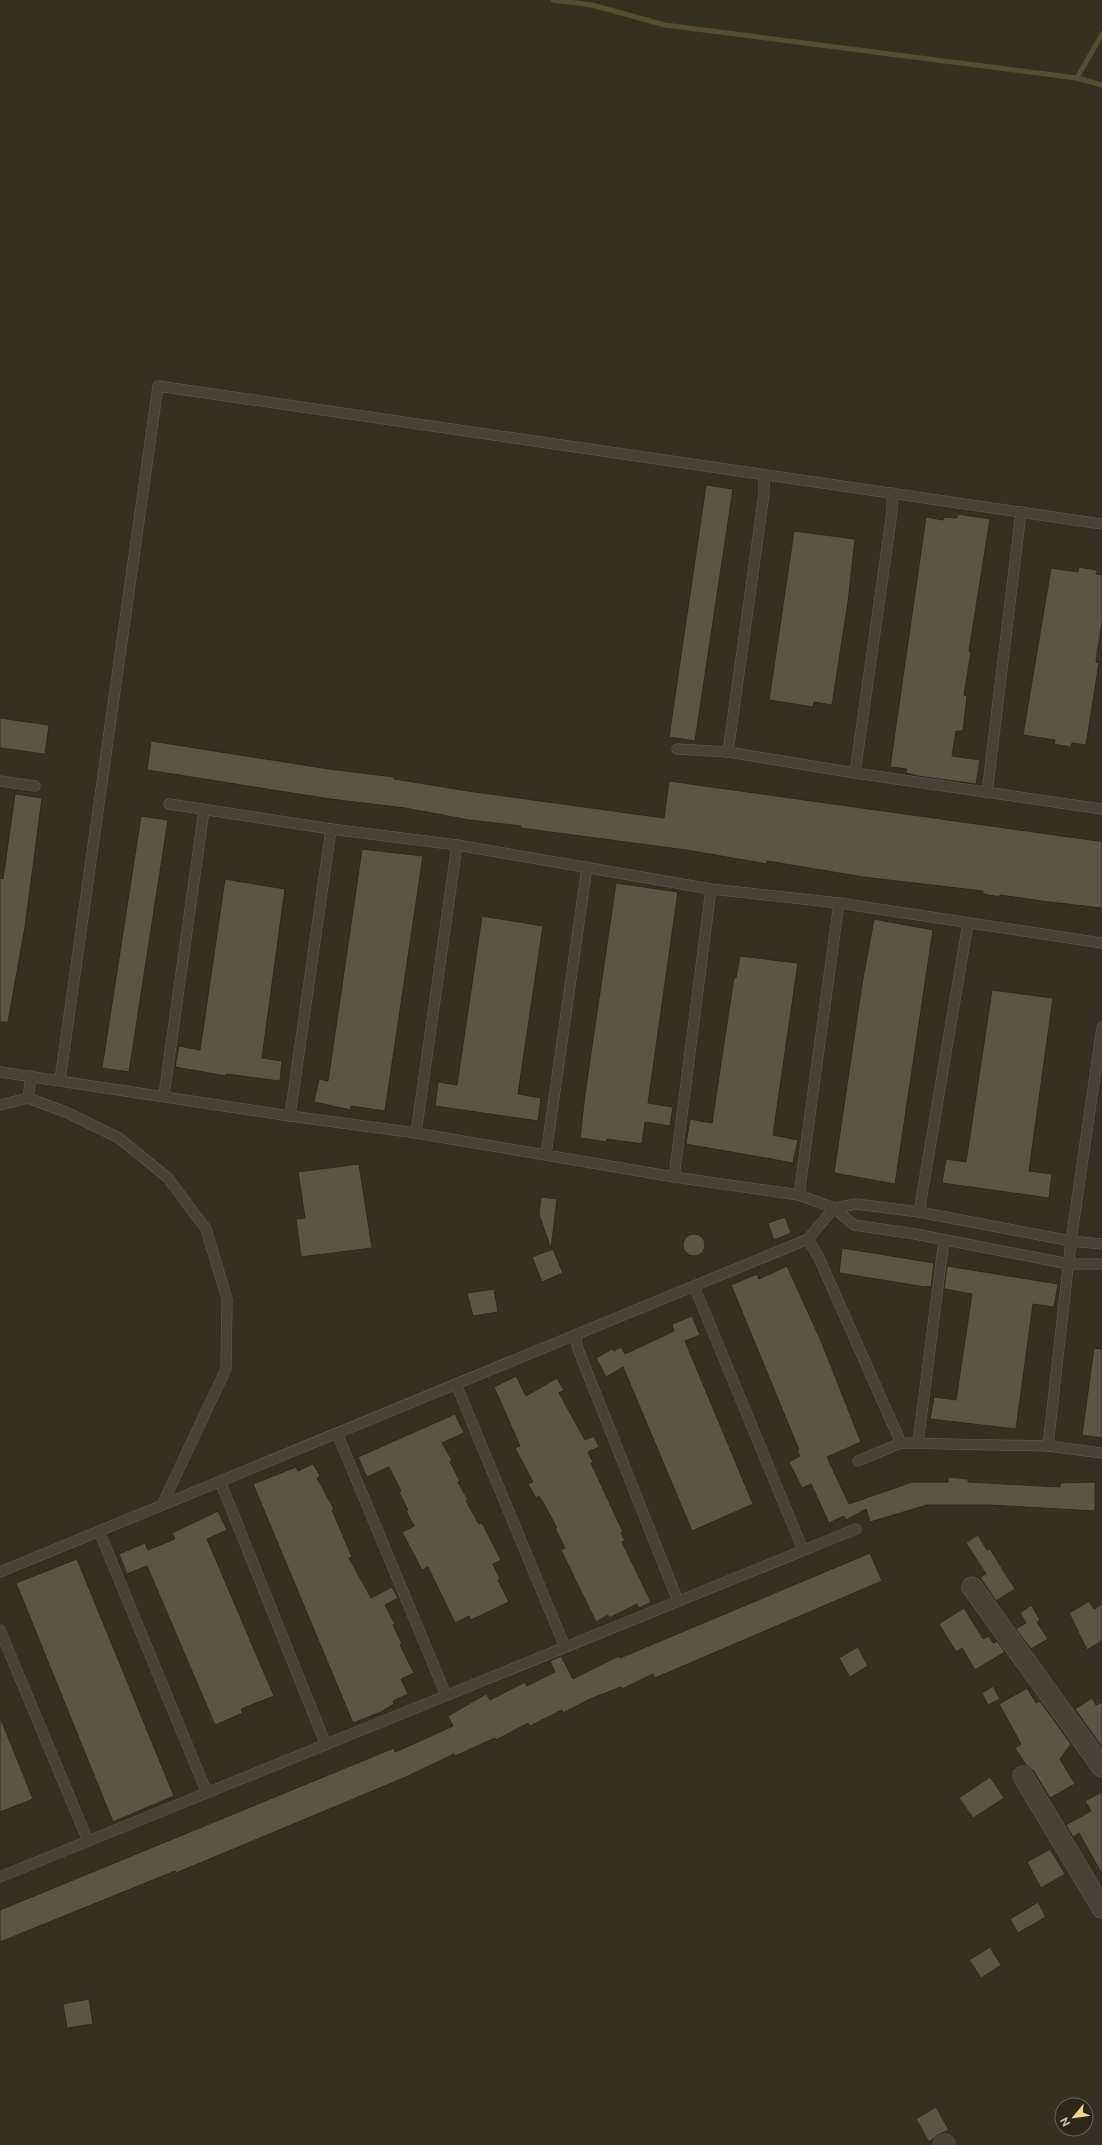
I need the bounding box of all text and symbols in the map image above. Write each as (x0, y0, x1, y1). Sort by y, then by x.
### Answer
north arrow (1054, 2097, 1094, 2137)
text: N (1058, 2115, 1073, 2129)

